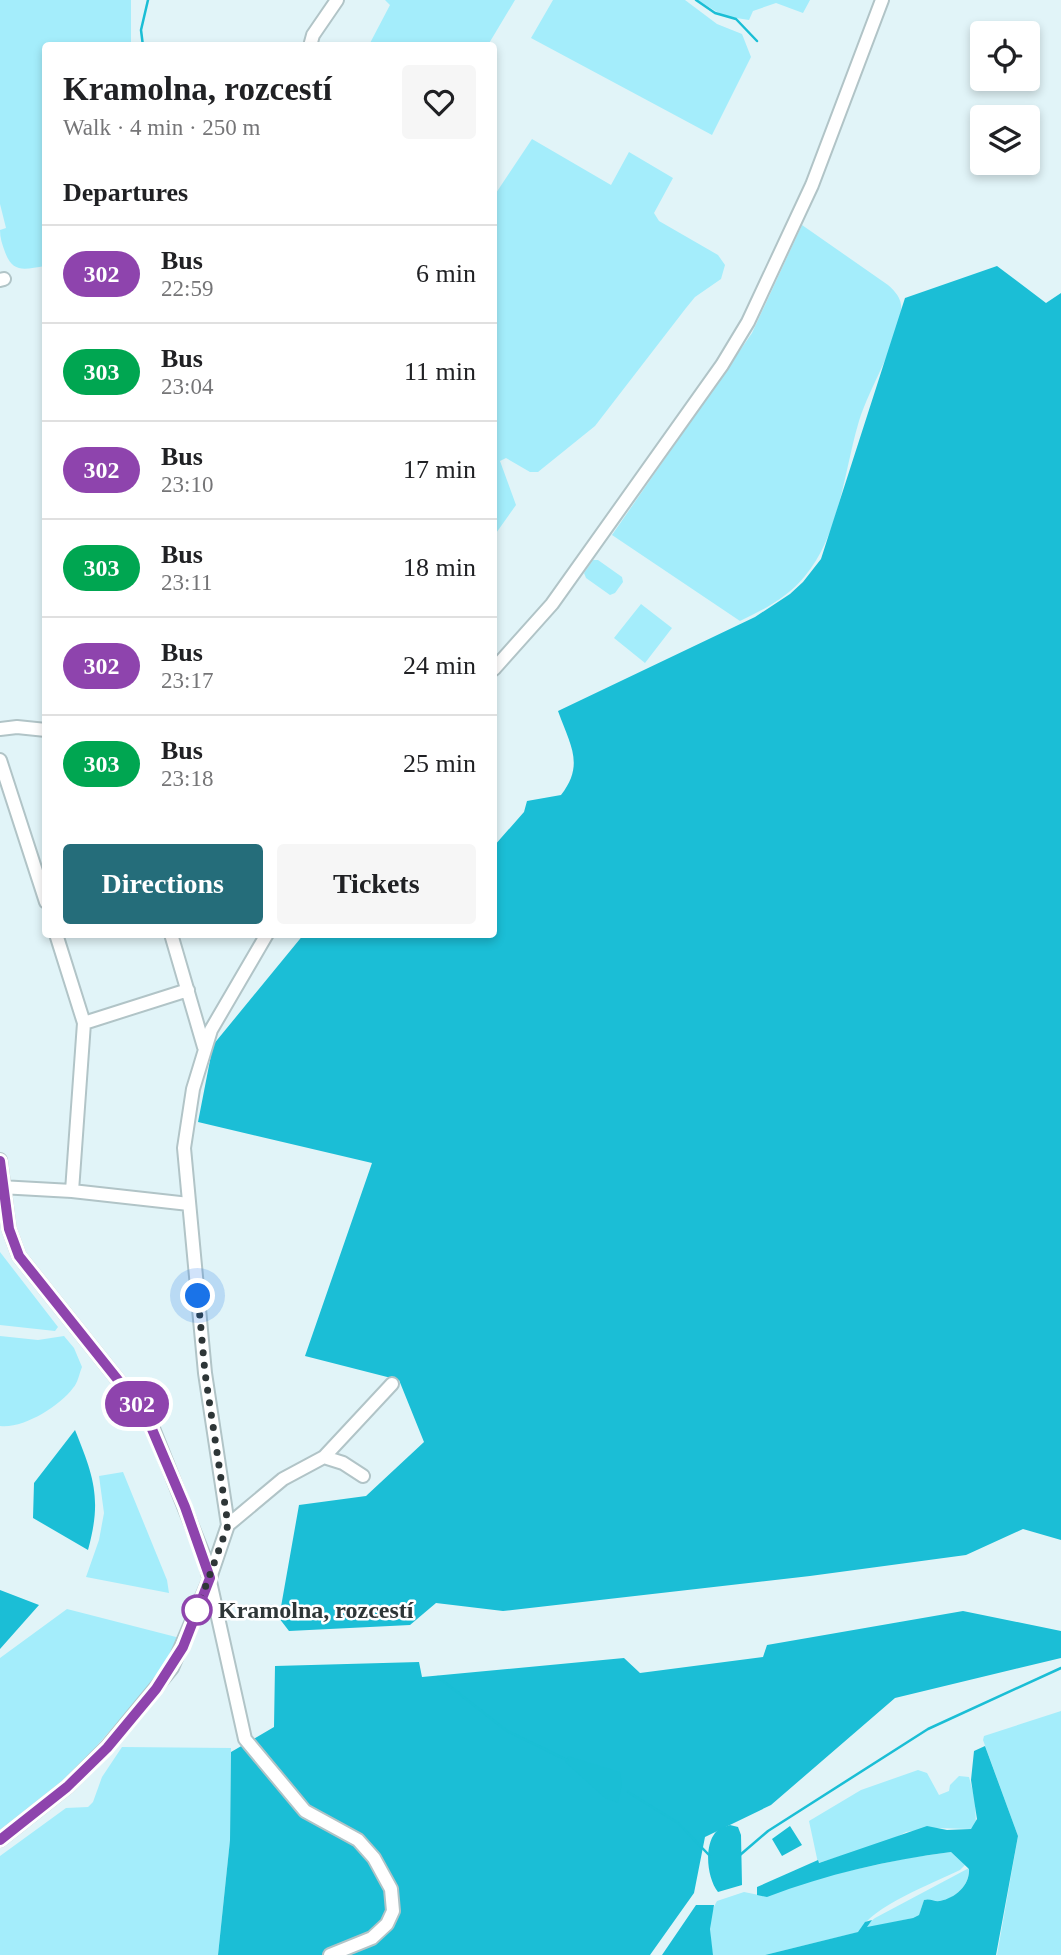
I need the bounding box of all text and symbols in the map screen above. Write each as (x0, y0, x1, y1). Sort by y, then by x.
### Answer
map controls (970, 21, 1040, 175)
button: locate (970, 21, 1040, 91)
button: heart (402, 65, 476, 139)
text: Kramolna, rozcestí (63, 71, 332, 107)
button: layers (970, 105, 1040, 175)
text: Walk · 4 min · 250 m (63, 115, 260, 140)
text: Departures (63, 178, 188, 207)
text: Bus (161, 246, 203, 275)
text: 6 min (416, 259, 476, 288)
text: 302 (84, 261, 120, 287)
text: 22:59 (161, 276, 213, 301)
text: Bus (161, 344, 203, 373)
text: 11 min (404, 357, 476, 386)
text: 303 (84, 359, 120, 385)
text: 23:04 (161, 374, 213, 399)
text: Bus (161, 442, 203, 471)
text: 17 min (403, 455, 476, 484)
text: 302 (84, 457, 120, 483)
text: 23:10 (161, 472, 213, 497)
text: Bus (161, 540, 203, 569)
text: 18 min (403, 553, 476, 582)
text: 303 (84, 555, 120, 581)
text: 23:11 (161, 570, 213, 595)
text: Bus (161, 638, 203, 667)
text: 24 min (403, 651, 476, 680)
text: 302 (84, 653, 120, 679)
text: 23:17 (161, 668, 213, 693)
text: Bus (161, 736, 203, 765)
text: 25 min (403, 749, 476, 778)
text: 303 (84, 751, 120, 777)
text: 23:18 (161, 766, 213, 791)
button: Directions (63, 844, 263, 924)
button: Tickets (277, 844, 476, 924)
your location (180, 1278, 215, 1313)
line badge: 302 (97, 1381, 177, 1427)
text: 302 (119, 1391, 155, 1417)
marker: Kramolna, rozcestí (182, 1595, 212, 1625)
place label: Kramolna, rozcestí (218, 1597, 414, 1623)

